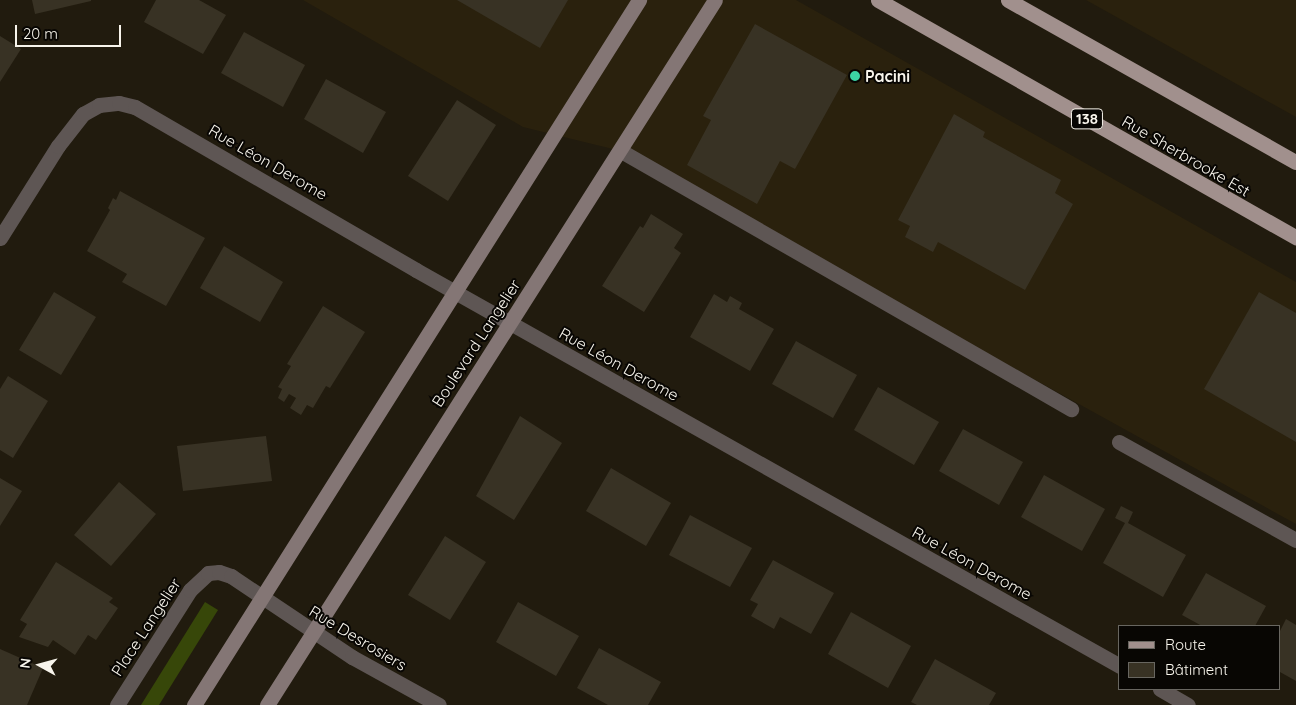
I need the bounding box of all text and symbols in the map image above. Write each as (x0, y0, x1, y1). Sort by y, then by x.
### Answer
scale bar (18, 15, 124, 47)
text: 20 m (23, 24, 58, 43)
place label: Pacini (865, 66, 910, 86)
marker: Pacini (849, 70, 861, 82)
road number: 138 (1071, 106, 1103, 132)
street label: Rue Sherbrooke Est (1118, 111, 1254, 201)
street label: Rue Léon Derome (205, 120, 331, 204)
street label: Boulevard Langelier (428, 276, 524, 410)
street label: Rue Léon Derome (556, 323, 682, 405)
street label: Rue Léon Derome (909, 522, 1035, 604)
street label: Place Langelier (107, 574, 185, 680)
street label: Rue Desrosiers (306, 601, 410, 675)
legend (1118, 625, 1281, 690)
text: Route (1165, 635, 1206, 654)
north arrow (15, 640, 65, 690)
text: N (16, 657, 35, 669)
text: Bâtiment (1165, 660, 1228, 679)

